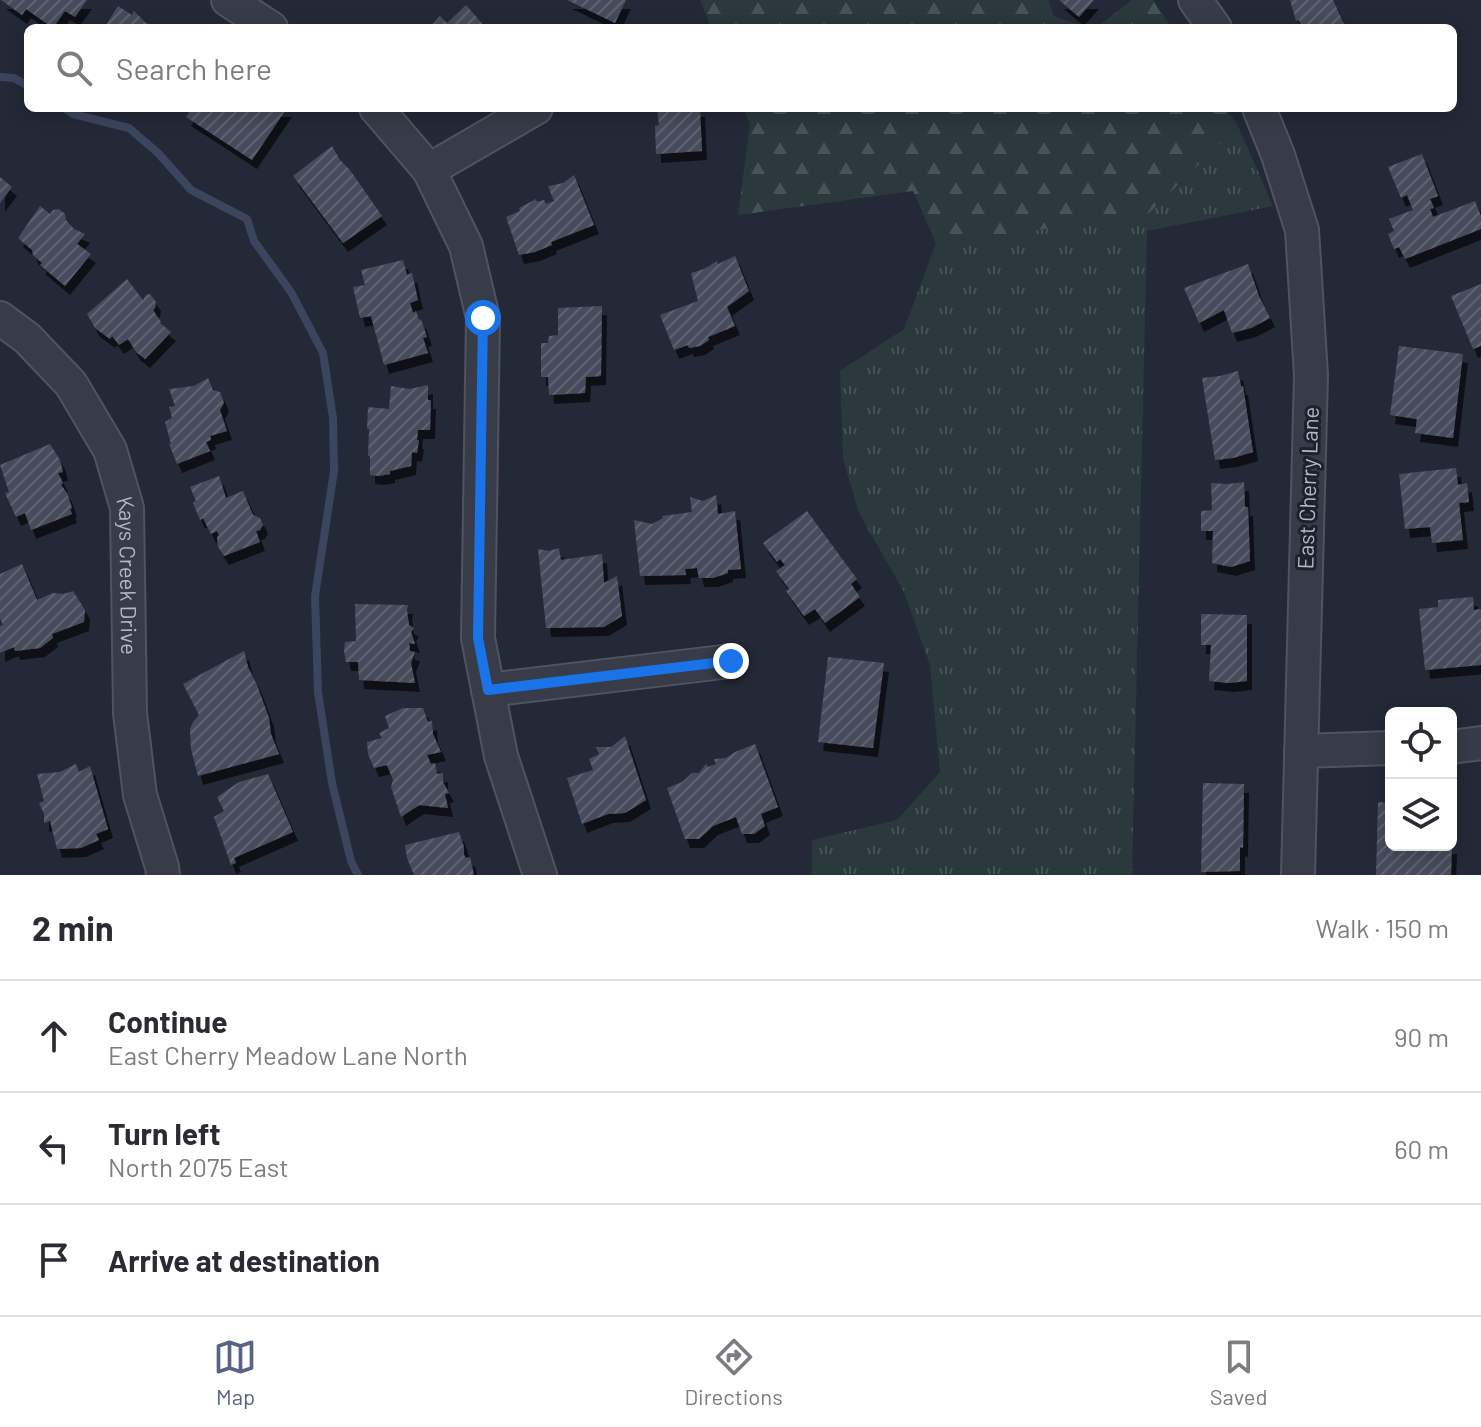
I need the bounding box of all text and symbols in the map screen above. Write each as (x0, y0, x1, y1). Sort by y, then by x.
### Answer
search box (24, 24, 1457, 112)
icon: search (52, 46, 96, 90)
text: Search here (116, 50, 272, 86)
route start (465, 300, 501, 336)
street label: East Cherry Lane (1291, 406, 1323, 570)
street label: Kays Creek Drive (112, 493, 143, 655)
route end (713, 643, 749, 679)
map controls (1385, 707, 1457, 851)
button: locate (1385, 707, 1457, 779)
button: layers (1385, 779, 1457, 851)
text: 2 min (32, 907, 114, 948)
text: Walk · 150 m (1315, 912, 1449, 943)
text: Continue (108, 1003, 228, 1039)
icon: ahead (32, 1014, 76, 1058)
text: 90 m (1394, 1021, 1449, 1052)
text: East Cherry Meadow Lane North (108, 1039, 468, 1070)
text: Turn left (108, 1115, 221, 1151)
icon: left (32, 1126, 76, 1170)
text: 60 m (1394, 1133, 1449, 1164)
text: North 2075 East (108, 1151, 289, 1182)
icon: arrive (32, 1238, 76, 1282)
text: Arrive at destination (108, 1242, 380, 1278)
tab: Map (213, 1335, 257, 1409)
tab: Directions (684, 1335, 783, 1409)
tab: Saved (1210, 1335, 1267, 1409)

